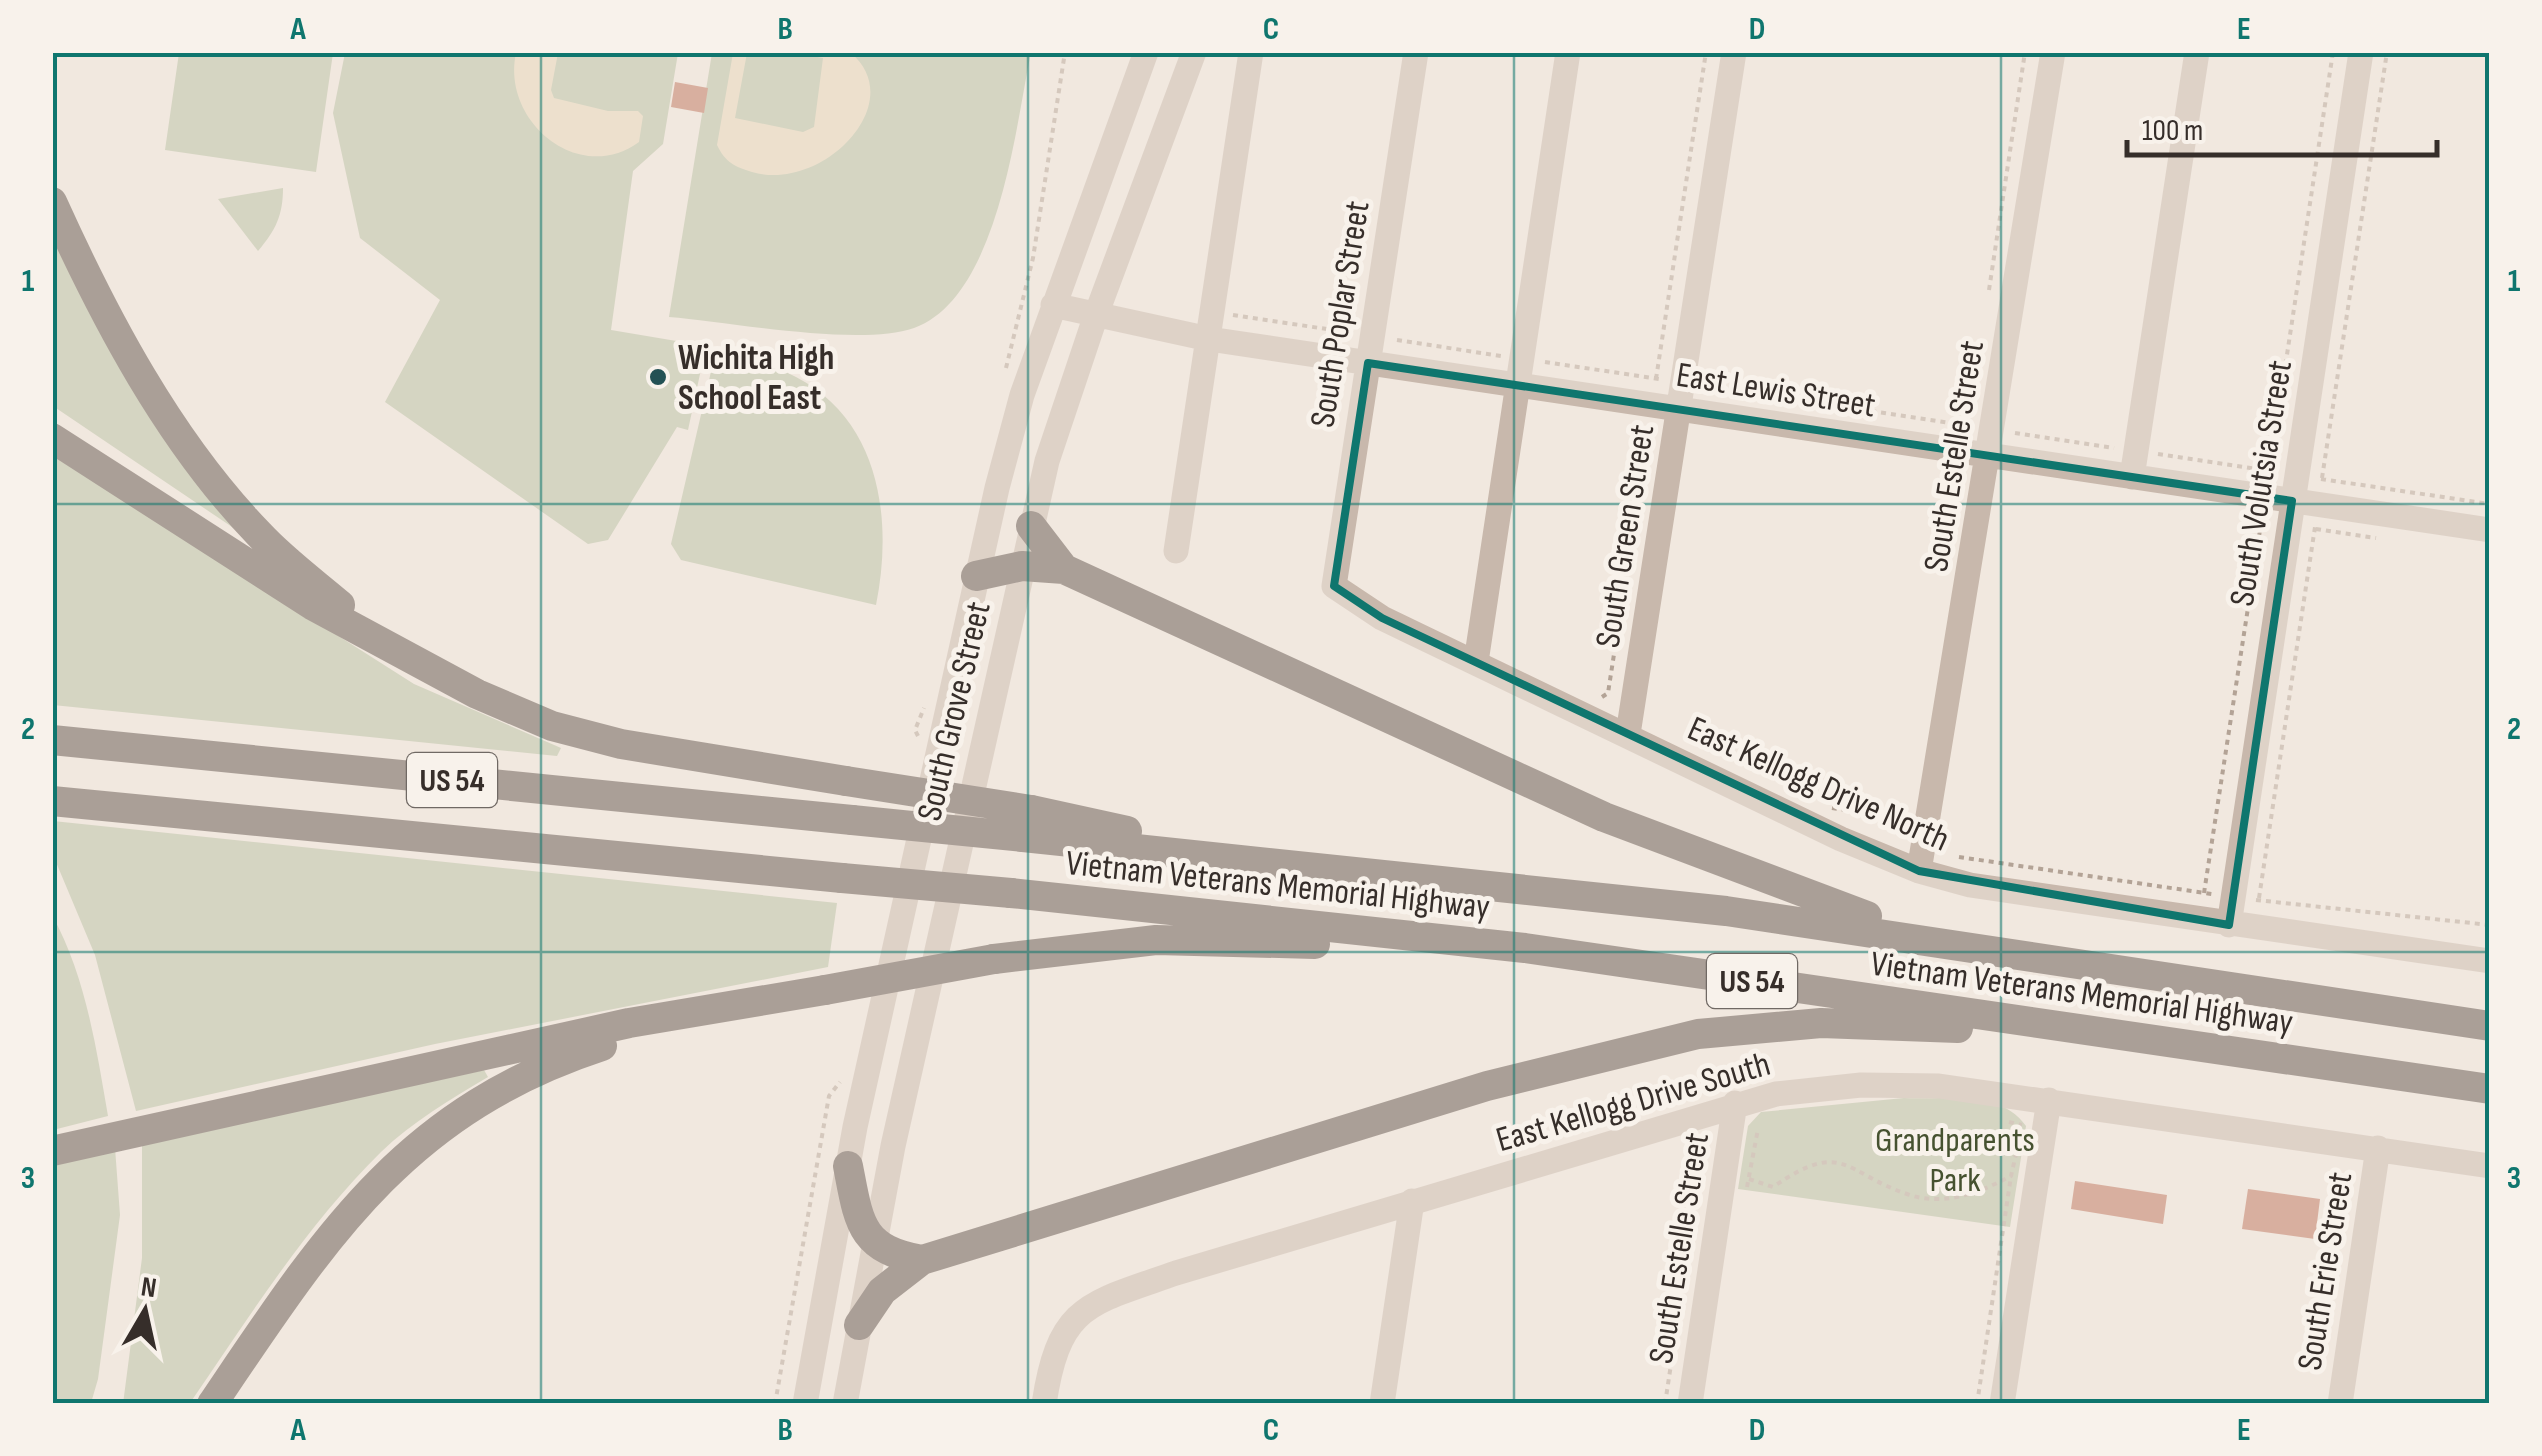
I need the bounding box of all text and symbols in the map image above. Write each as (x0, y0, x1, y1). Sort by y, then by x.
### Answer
text: A (289, 10, 306, 49)
text: B (777, 10, 793, 49)
text: C (1263, 10, 1279, 49)
text: D (1749, 10, 1765, 49)
text: E (2237, 10, 2251, 49)
scale bar (2127, 95, 2437, 157)
text: 100 m (2142, 113, 2203, 149)
street label: South Poplar Street (1301, 198, 1380, 430)
text: 1 (22, 262, 35, 301)
text: 1 (2508, 262, 2521, 301)
place label: Wichita High School East (678, 337, 834, 420)
street label: South Estelle Street (1915, 338, 1994, 575)
street label: East Lewis Street (1673, 354, 1878, 427)
street label: South Volutsia Street (2221, 357, 2302, 609)
marker: Wichita High School East (647, 366, 669, 388)
street label: South Green Street (1587, 422, 1664, 651)
street label: South Grove Street (908, 598, 1001, 825)
street label: East Kellogg Drive North (1681, 707, 1956, 861)
text: 2 (21, 710, 35, 749)
text: 2 (2507, 710, 2521, 749)
road number: US 54 (407, 753, 497, 807)
street label: Vietnam Veterans Memorial Highway (1064, 842, 1492, 929)
street label: Vietnam Veterans Memorial Highway (1868, 943, 2296, 1044)
road number: US 54 (1707, 954, 1797, 1008)
street label: East Kellogg Drive South (1492, 1043, 1775, 1162)
park label: Grandparents Park (1875, 1119, 2035, 1202)
street label: South Estelle Street (1640, 1130, 1719, 1367)
text: 3 (21, 1159, 35, 1198)
text: 3 (2507, 1159, 2521, 1198)
street label: South Erie Street (2289, 1169, 2362, 1373)
north arrow (95, 1261, 195, 1361)
text: N (139, 1270, 159, 1305)
text: A (289, 1411, 306, 1450)
text: B (777, 1411, 793, 1450)
text: C (1263, 1411, 1279, 1450)
text: D (1749, 1411, 1765, 1450)
text: E (2237, 1411, 2251, 1450)

